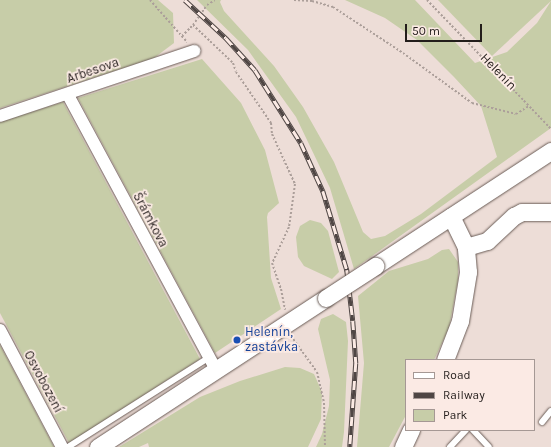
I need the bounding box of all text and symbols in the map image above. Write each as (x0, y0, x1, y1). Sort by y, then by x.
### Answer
scale bar (407, 16, 484, 42)
text: 50 m (412, 24, 440, 38)
street label: Helenín (477, 50, 519, 94)
street label: Arbesova (65, 55, 121, 87)
street label: Šrámkova (129, 190, 171, 250)
place label: Helenín, zastávka (245, 325, 298, 356)
marker: Helenín, zastávka (232, 335, 242, 345)
street label: Osvobození (20, 348, 66, 416)
legend (405, 359, 535, 431)
text: Road (443, 368, 471, 382)
text: Railway (443, 388, 485, 402)
text: Park (443, 408, 467, 422)

